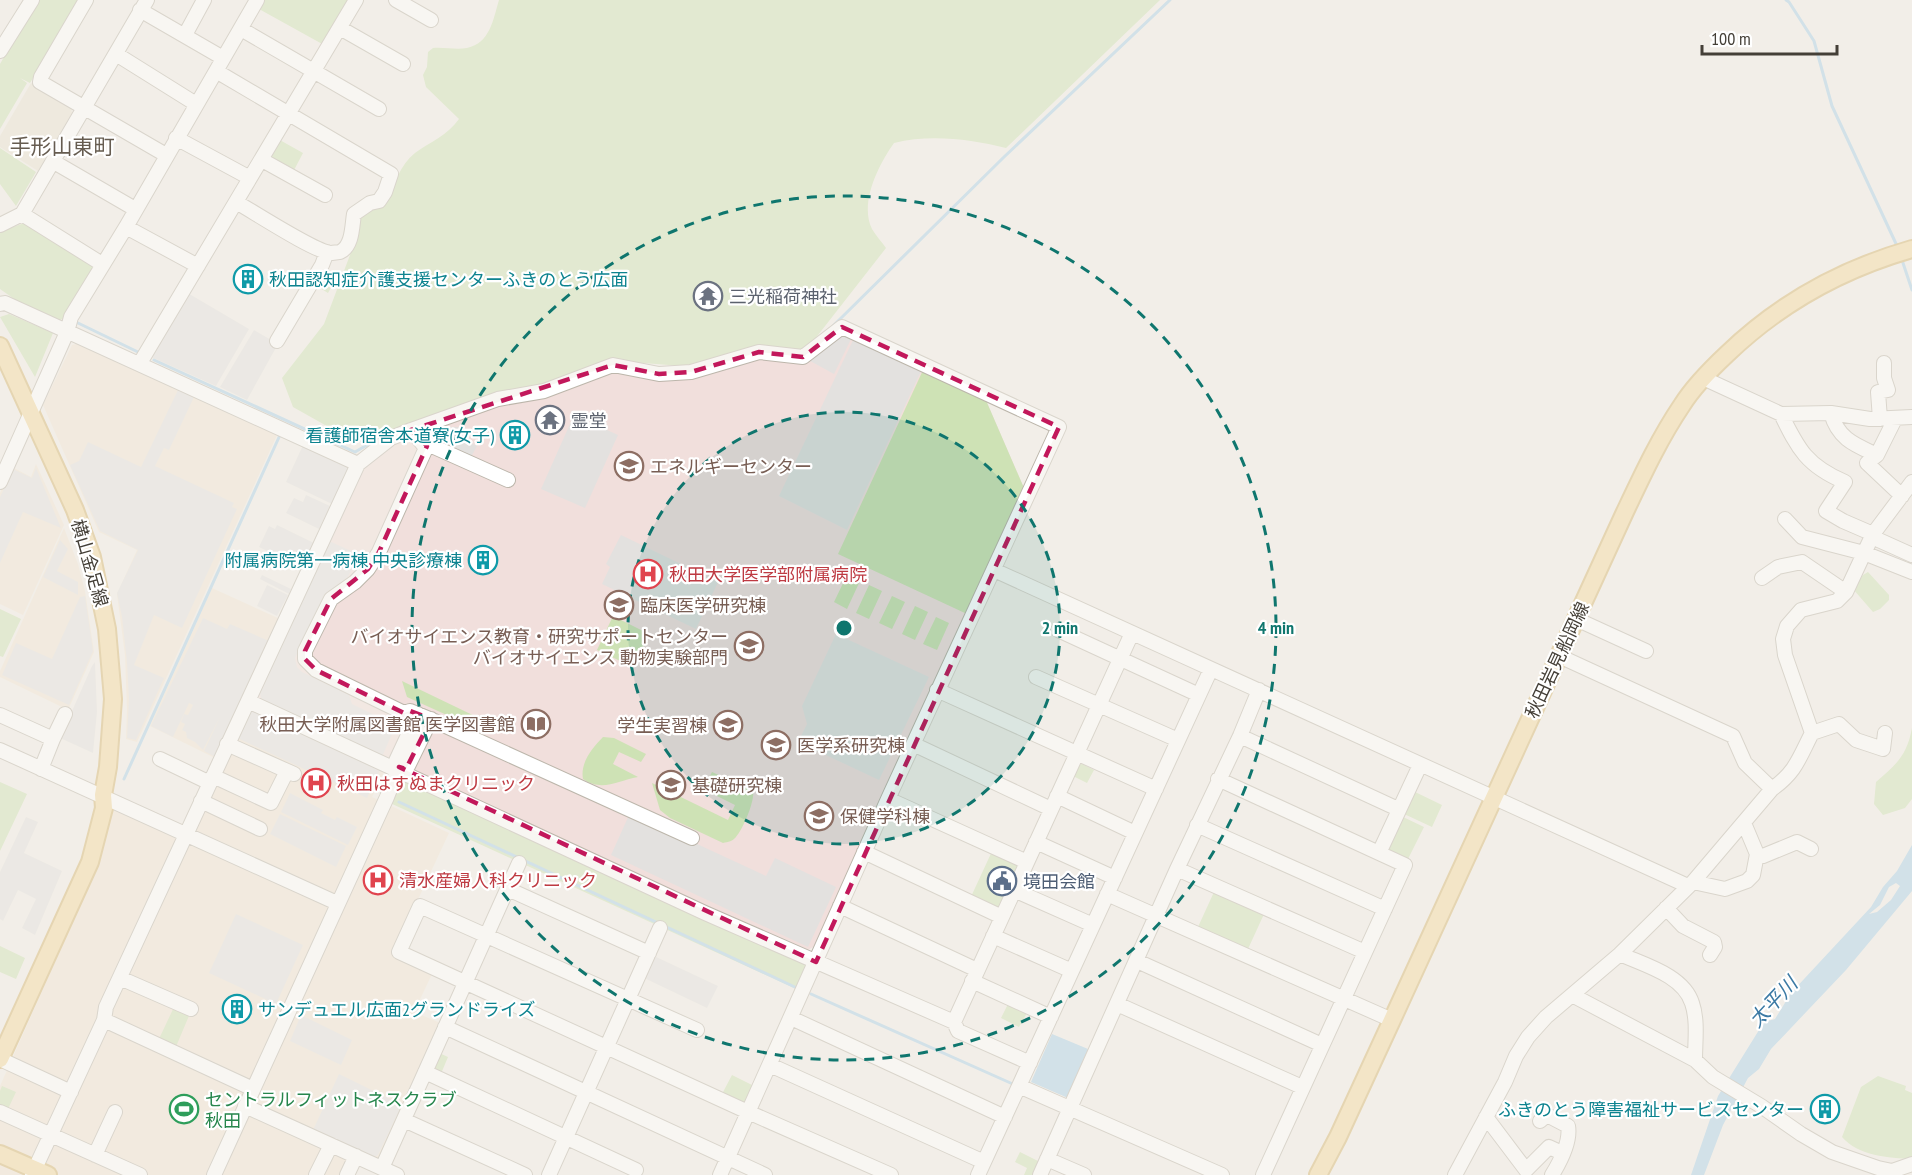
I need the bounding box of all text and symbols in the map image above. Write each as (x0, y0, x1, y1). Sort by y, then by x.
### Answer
scale bar (1702, 18, 1837, 56)
text: 100 m (1711, 27, 1751, 50)
district label: 手形山東町 (10, 133, 115, 160)
building icon: 秋田認知症介護支援センターふきのとう広面 (232, 263, 264, 295)
place label: 秋田認知症介護支援センターふきのとう広面 (269, 268, 628, 291)
temple icon: 三光稲荷神社 (692, 280, 724, 312)
place label: 三光稲荷神社 (729, 285, 837, 308)
temple icon: 霊堂 (534, 404, 566, 436)
place label: 霊堂 (571, 409, 607, 432)
building icon: 看護師宿舎本道寮(女子) (499, 419, 531, 451)
place label: 看護師宿舎本道寮(女子) (306, 424, 495, 447)
school or university icon: エネルギーセンター (613, 450, 645, 482)
place label: エネルギーセンター (650, 455, 812, 478)
street label: 横山金足線 (67, 517, 113, 609)
building icon: 附属病院第一病棟 中央診療棟 (467, 544, 499, 576)
place label: 附属病院第一病棟 中央診療棟 (224, 549, 462, 572)
hospital icon: 秋田大学医学部附属病院 (632, 558, 664, 590)
place label: 秋田大学医学部附属病院 (669, 563, 867, 586)
school or university icon: 臨床医学研究棟 (603, 589, 635, 621)
place label: 臨床医学研究棟 (640, 594, 766, 617)
street label: 秋田岩見船岡線 (1520, 598, 1594, 722)
text: 2 min (1042, 616, 1078, 639)
text: 4 min (1258, 616, 1294, 639)
centre of rings (834, 618, 854, 638)
place label: バイオサイエンス教育・研究サポートセンター バイオサイエンス 動物実験部門 (351, 625, 728, 669)
school or university icon: バイオサイエンス教育・研究サポートセンター バイオサイエンス 動物実験部門 (733, 630, 765, 662)
library icon: 秋田大学附属図書館 医学図書館 (520, 708, 552, 740)
school or university icon: 学生実習棟 (712, 709, 744, 741)
place label: 秋田大学附属図書館 医学図書館 (259, 713, 515, 736)
place label: 学生実習棟 (617, 714, 707, 737)
school or university icon: 医学系研究棟 (760, 729, 792, 761)
place label: 医学系研究棟 (797, 734, 905, 757)
hospital icon: 秋田はすぬまクリニック (300, 767, 332, 799)
school or university icon: 基礎研究棟 (655, 769, 687, 801)
place label: 秋田はすぬまクリニック (337, 772, 535, 795)
place label: 基礎研究棟 (692, 774, 782, 797)
school or university icon: 保健学科棟 (803, 800, 835, 832)
place label: 保健学科棟 (840, 805, 930, 828)
hospital icon: 清水産婦人科クリニック (362, 864, 394, 896)
public building icon: 境田会館 (986, 865, 1018, 897)
place label: 清水産婦人科クリニック (399, 869, 597, 892)
place label: 境田会館 (1023, 870, 1095, 893)
water label: 太平川 (1743, 970, 1804, 1033)
building icon: サンデュエル広面2グランドライズ (221, 993, 253, 1025)
place label: サンデュエル広面2グランドライズ (258, 998, 536, 1021)
place label: セントラルフィットネスクラブ 秋田 (205, 1088, 457, 1132)
sports icon: セントラルフィットネスクラブ 秋田 (168, 1093, 200, 1125)
building icon: ふきのとう障害福祉サービスセンター (1809, 1093, 1841, 1125)
place label: ふきのとう障害福祉サービスセンター (1498, 1098, 1804, 1121)

